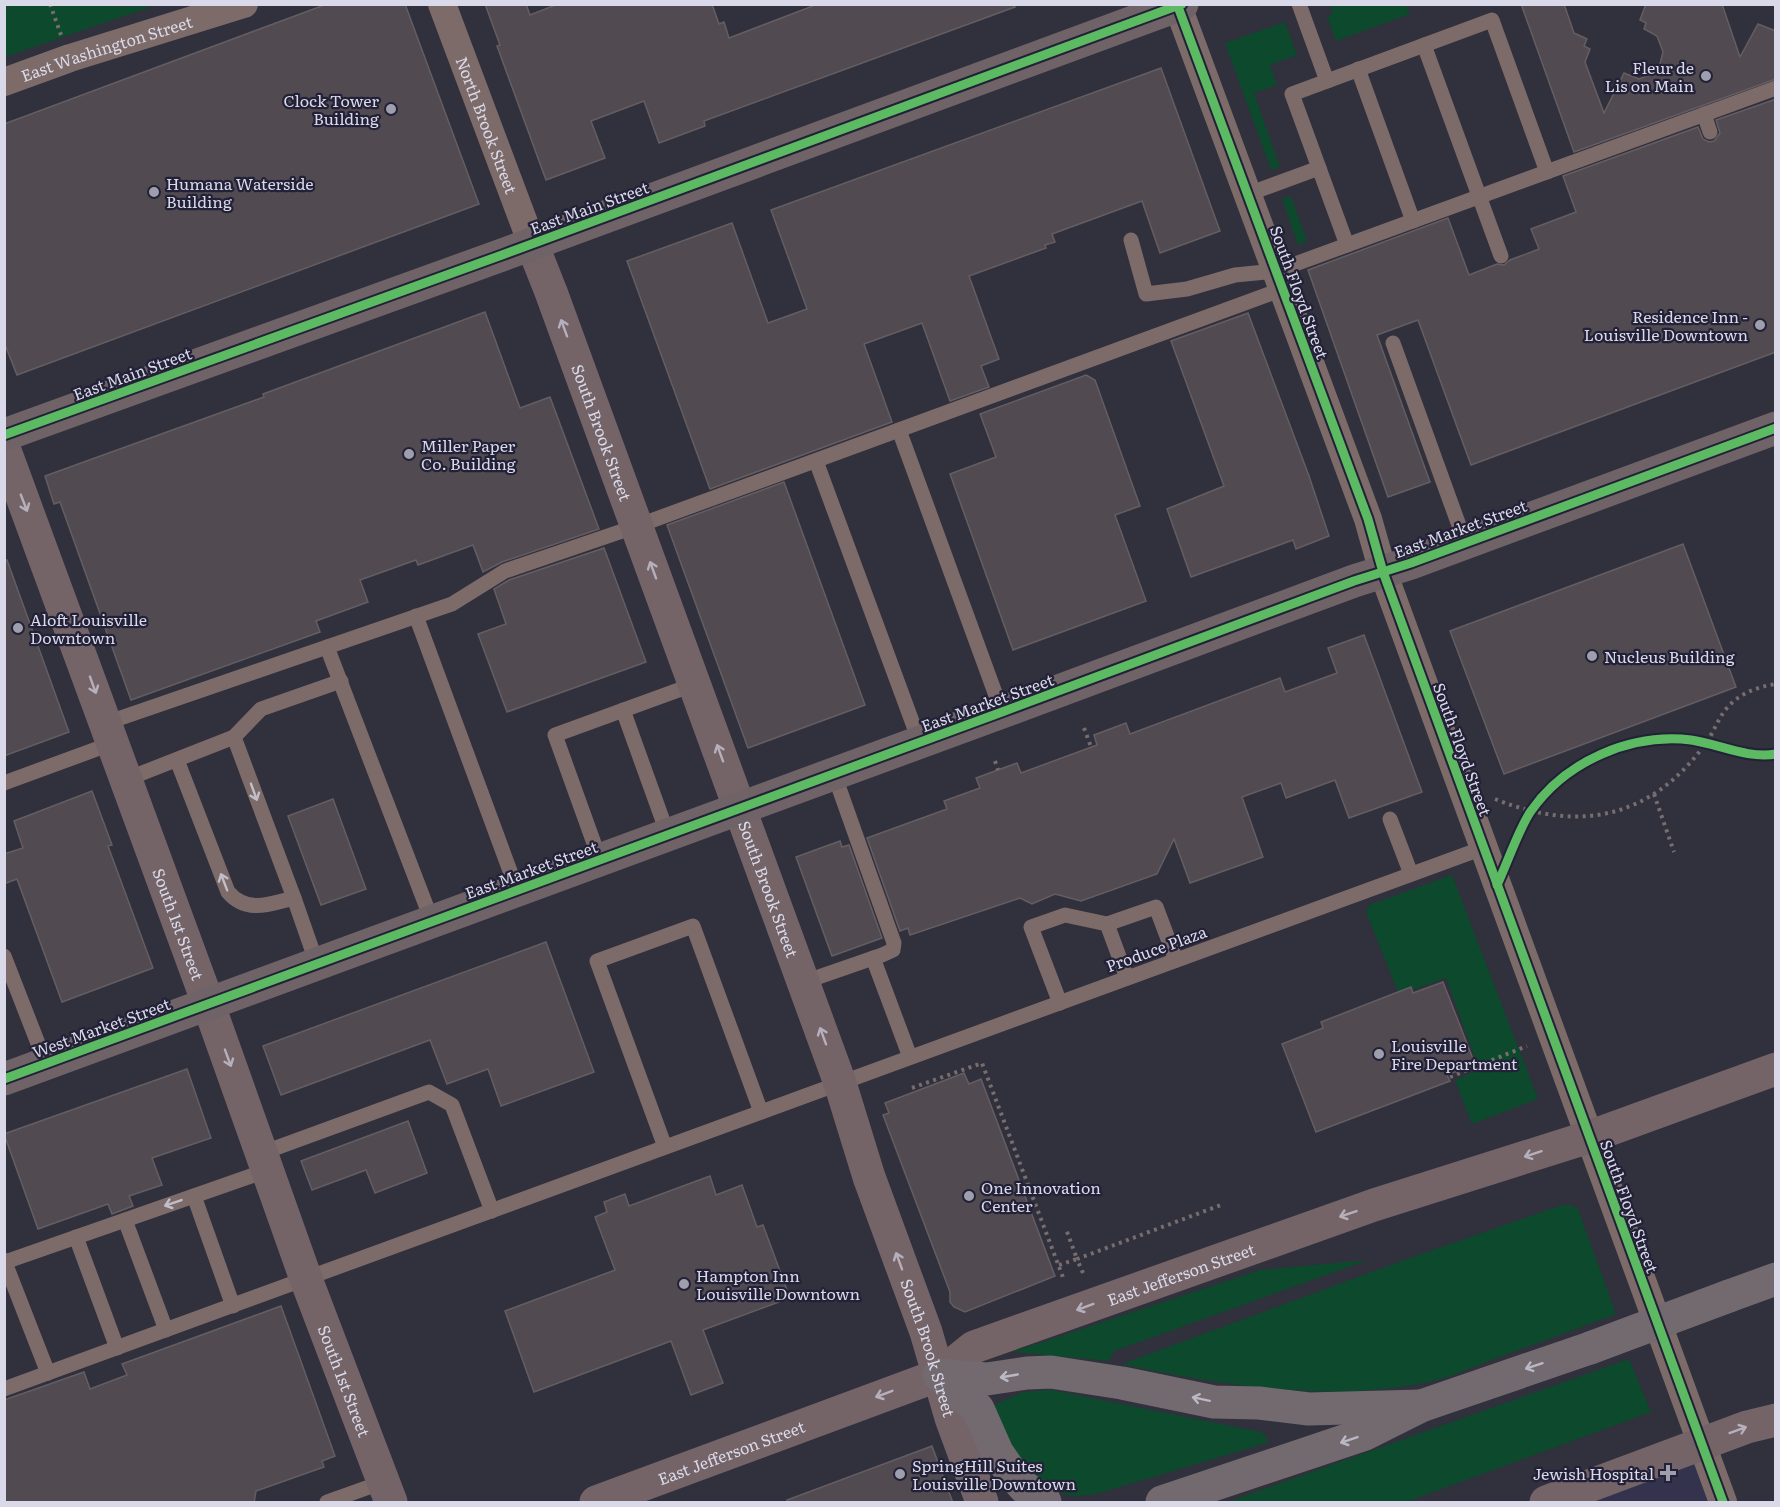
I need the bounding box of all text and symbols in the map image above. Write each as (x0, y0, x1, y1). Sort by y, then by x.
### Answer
street label: East Washington Street (17, 9, 196, 87)
street label: North Brook Street (451, 53, 524, 197)
place label: Fleur de Lis on Main (1605, 55, 1694, 97)
marker: Fleur de Lis on Main (1699, 69, 1713, 83)
place label: Clock Tower Building (283, 88, 379, 130)
marker: Clock Tower Building (384, 102, 398, 116)
place label: Humana Waterside Building (166, 171, 314, 213)
street label: East Main Street (526, 174, 652, 240)
marker: Humana Waterside Building (147, 185, 161, 199)
street label: South Floyd Street (1265, 222, 1335, 363)
place label: Residence Inn - Louisville Downtown (1584, 304, 1748, 346)
marker: Residence Inn - Louisville Downtown (1753, 318, 1767, 332)
one-way arrow (558, 319, 569, 338)
street label: East Main Street (69, 340, 195, 406)
street label: South Brook Street (566, 360, 638, 505)
place label: Miller Paper Co. Building (421, 433, 516, 475)
marker: Miller Paper Co. Building (402, 447, 416, 461)
one-way arrow (20, 493, 31, 512)
street label: East Market Street (1390, 493, 1530, 563)
one-way arrow (647, 561, 658, 580)
place label: Aloft Louisville Downtown (30, 607, 147, 649)
marker: Aloft Louisville Downtown (11, 621, 25, 635)
place label: Nucleus Building (1604, 644, 1735, 668)
marker: Nucleus Building (1585, 649, 1599, 663)
street label: East Market Street (917, 667, 1057, 737)
one-way arrow (88, 676, 99, 694)
street label: South Floyd Street (1428, 679, 1498, 820)
one-way arrow (714, 745, 725, 763)
one-way arrow (250, 782, 261, 801)
street label: South Brook Street (733, 817, 805, 961)
street label: East Market Street (461, 834, 601, 904)
street label: South 1st Street (147, 864, 211, 984)
one-way arrow (218, 873, 229, 892)
street label: Produce Plaza (1102, 919, 1210, 977)
street label: West Market Street (29, 991, 174, 1063)
one-way arrow (817, 1027, 828, 1046)
place label: Louisville Fire Department (1391, 1033, 1518, 1075)
marker: Louisville Fire Department (1372, 1047, 1386, 1061)
one-way arrow (223, 1049, 234, 1067)
street label: South Floyd Street (1595, 1136, 1665, 1277)
one-way arrow (1524, 1150, 1543, 1161)
place label: One Innovation Center (981, 1175, 1101, 1217)
marker: One Innovation Center (962, 1189, 976, 1203)
one-way arrow (164, 1198, 183, 1209)
one-way arrow (1339, 1210, 1358, 1221)
street label: East Jefferson Street (1104, 1236, 1258, 1311)
one-way arrow (893, 1252, 904, 1270)
place label: Hampton Inn Louisville Downtown (696, 1263, 861, 1305)
street label: South Brook Street (895, 1275, 962, 1420)
marker: Hampton Inn Louisville Downtown (677, 1277, 691, 1291)
one-way arrow (1076, 1303, 1095, 1314)
street label: South 1st Street (313, 1321, 377, 1441)
one-way arrow (1525, 1362, 1544, 1373)
one-way arrow (1000, 1370, 1019, 1381)
one-way arrow (875, 1390, 894, 1401)
one-way arrow (1192, 1393, 1211, 1405)
street label: East Jefferson Street (654, 1414, 808, 1490)
one-way arrow (1728, 1424, 1747, 1435)
one-way arrow (1340, 1435, 1359, 1446)
place label: SpringHill Suites Louisville Downtown (912, 1453, 1077, 1495)
place label: Jewish Hospital (1533, 1461, 1654, 1485)
marker: Jewish Hospital (1659, 1464, 1677, 1482)
marker: SpringHill Suites Louisville Downtown (893, 1467, 907, 1481)

